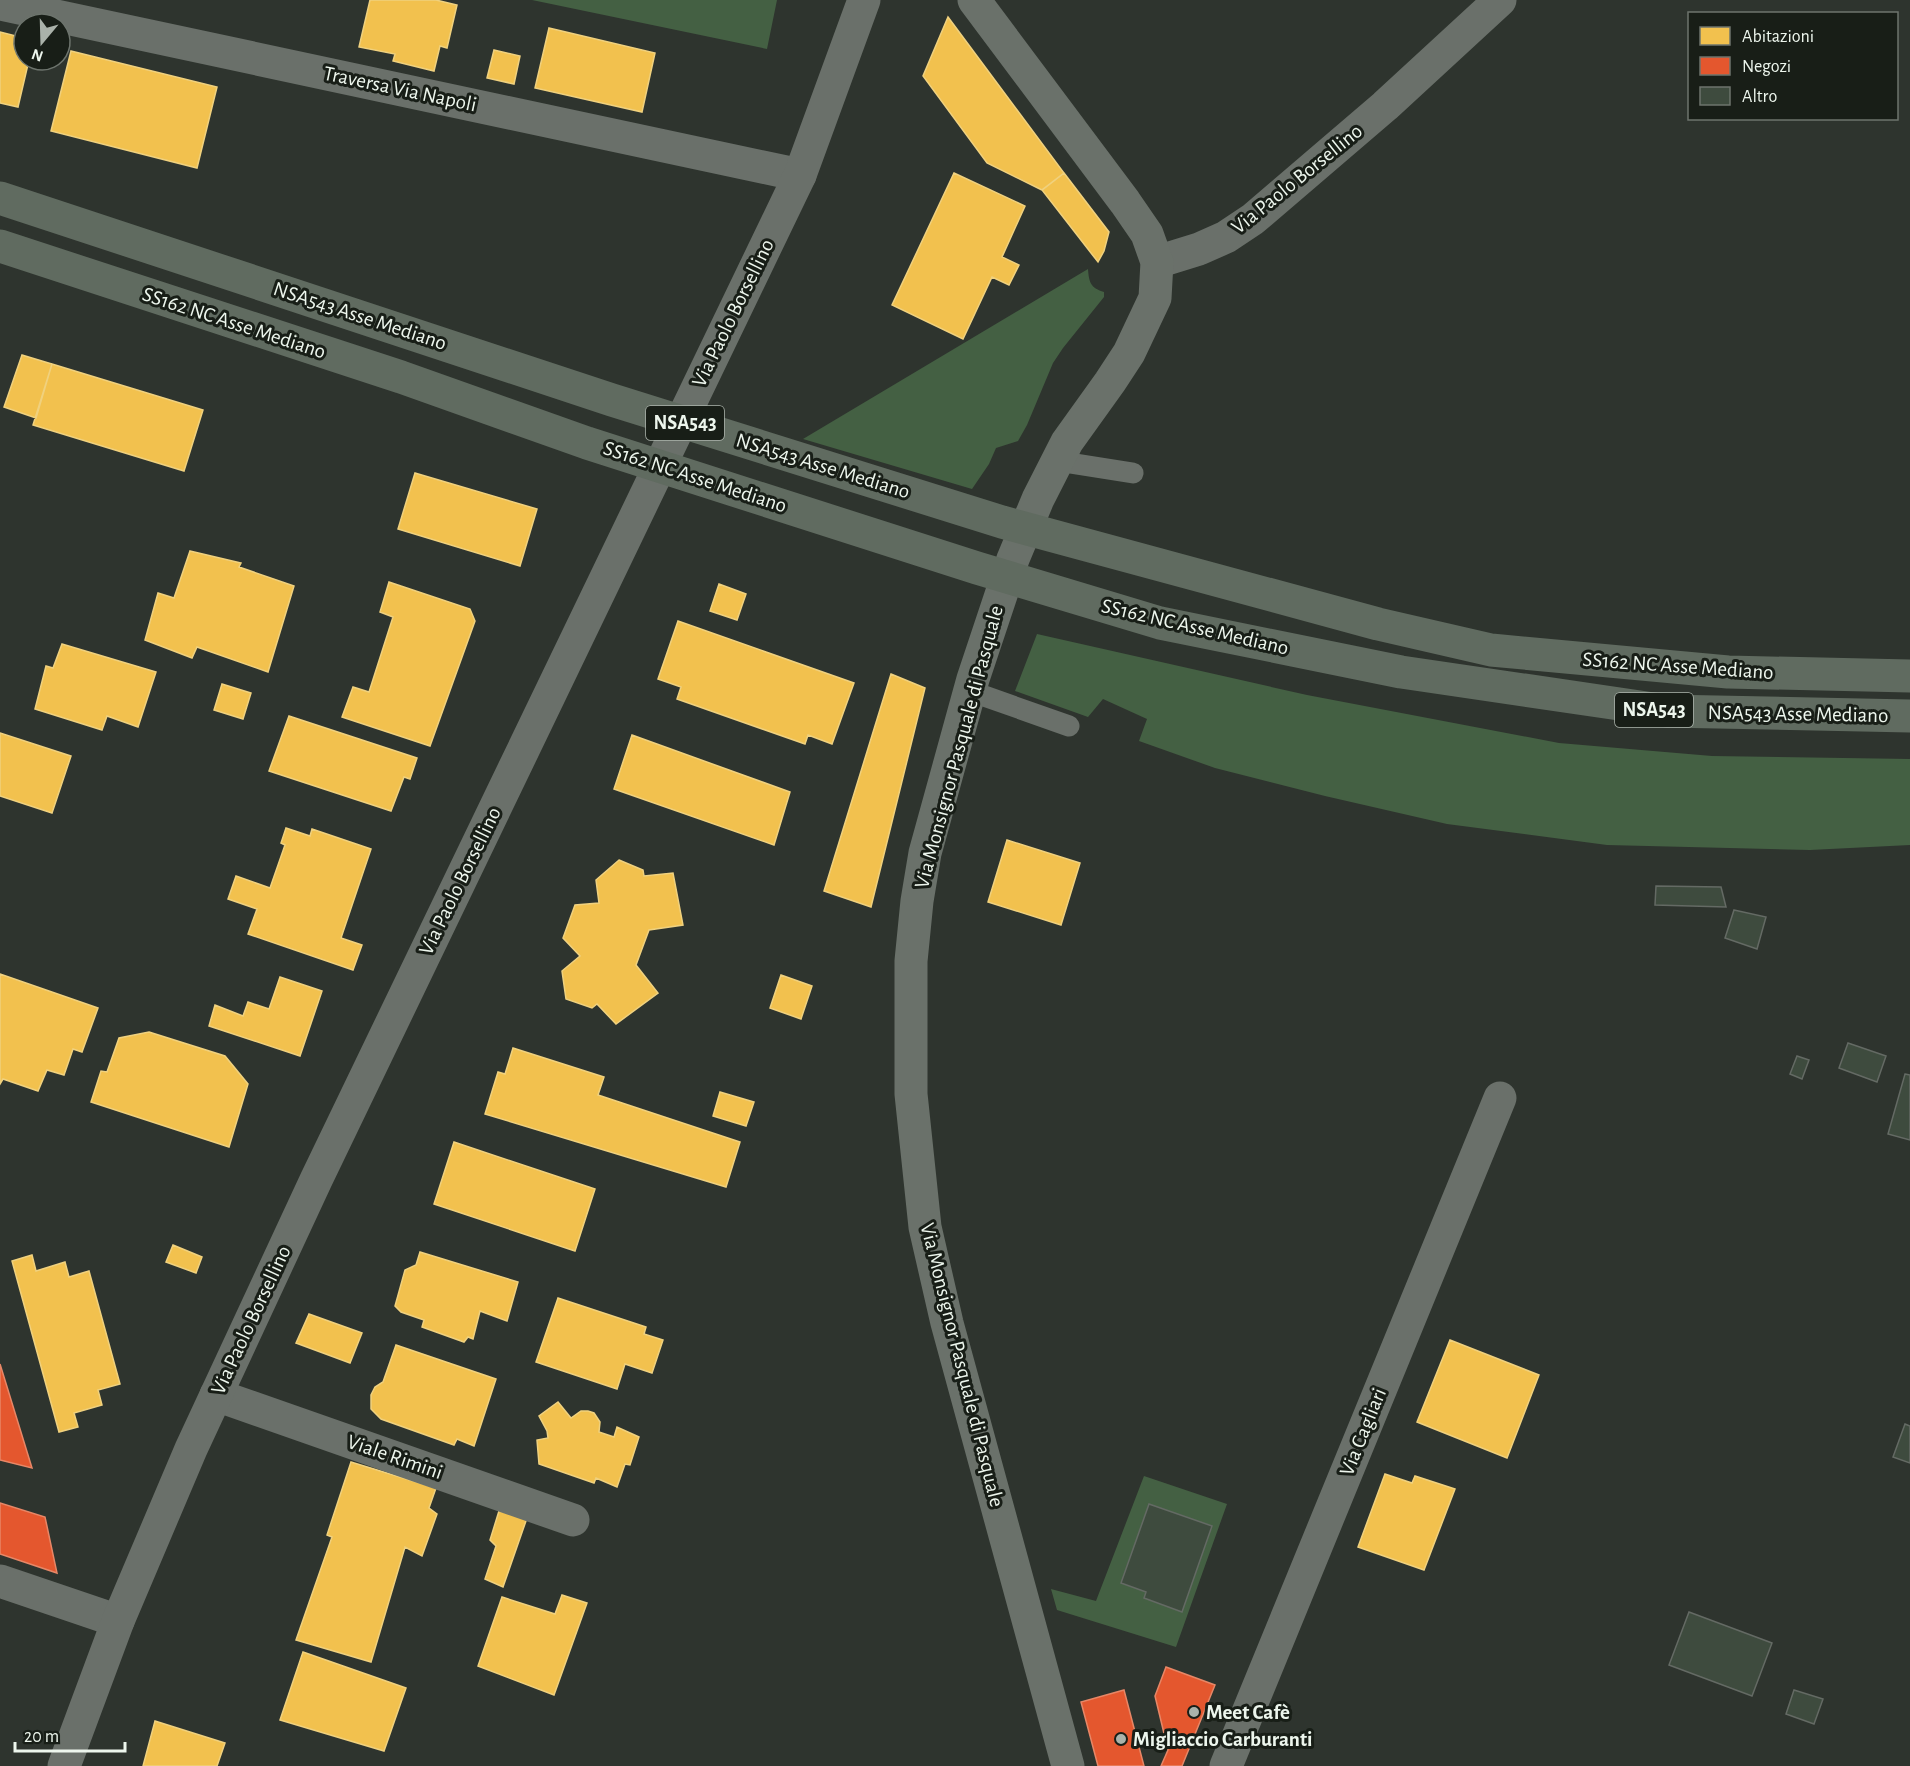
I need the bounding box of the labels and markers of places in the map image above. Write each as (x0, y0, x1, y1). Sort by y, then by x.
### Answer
place label: Meet Cafè (1206, 1702, 1290, 1723)
marker: Meet Cafè (1187, 1705, 1201, 1719)
place label: Migliaccio Carburanti (1133, 1729, 1313, 1750)
marker: Migliaccio Carburanti (1114, 1732, 1128, 1746)

